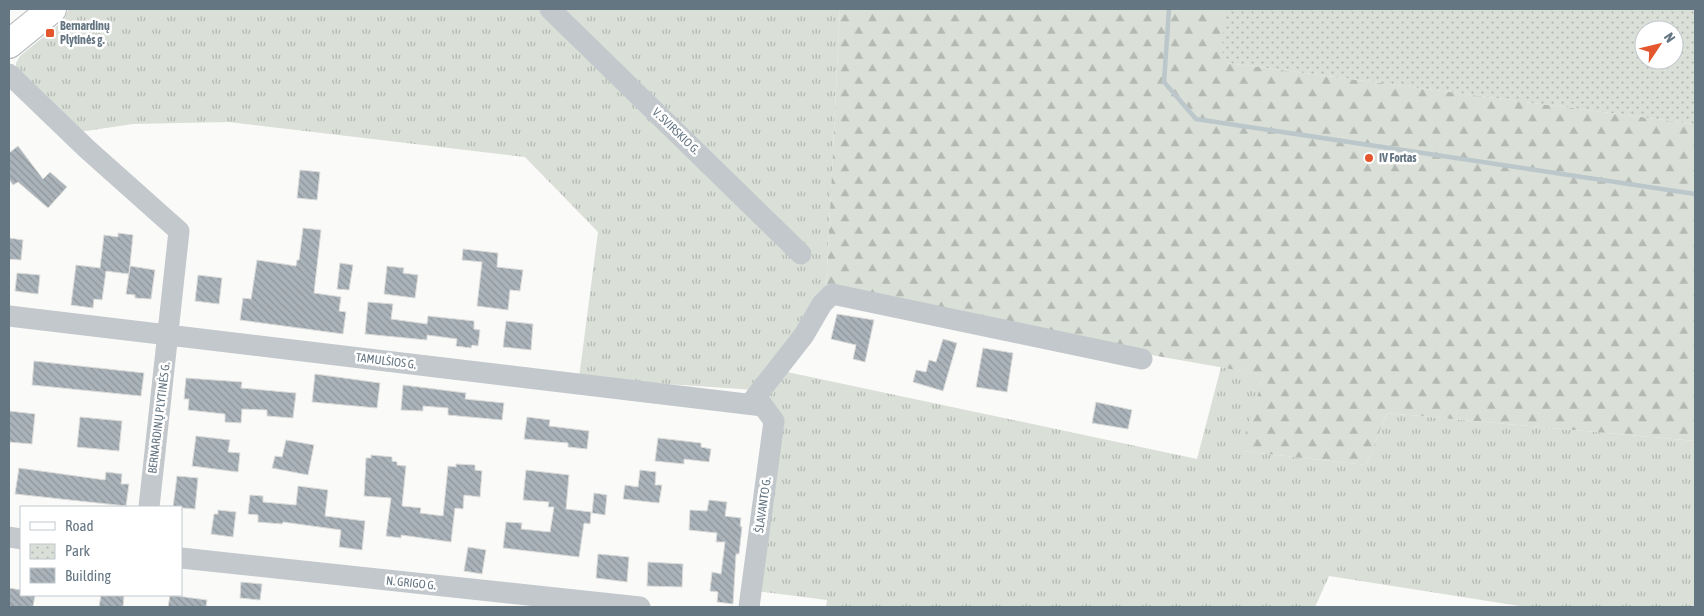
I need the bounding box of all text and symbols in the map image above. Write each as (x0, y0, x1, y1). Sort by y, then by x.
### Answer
place label: Bernardinų Plytinės g. (60, 19, 110, 47)
north arrow (1634, 20, 1684, 70)
marker: Bernardinų Plytinės g. (44, 27, 56, 39)
text: N (1661, 30, 1679, 46)
street label: V. SVIRSKIO G. (649, 105, 703, 157)
place label: IV Fortas (1379, 151, 1417, 165)
marker: IV Fortas (1363, 152, 1375, 164)
street label: TAMULŠIOS G. (355, 350, 417, 372)
street label: BERNARDINŲ PLYTINĖS G. (145, 362, 173, 474)
street label: ŠLAVANTO G. (752, 476, 774, 534)
legend (20, 506, 182, 596)
text: Road (65, 517, 94, 534)
text: Park (65, 542, 90, 559)
text: Building (65, 567, 111, 584)
street label: N. GRIGO G. (386, 573, 436, 593)

